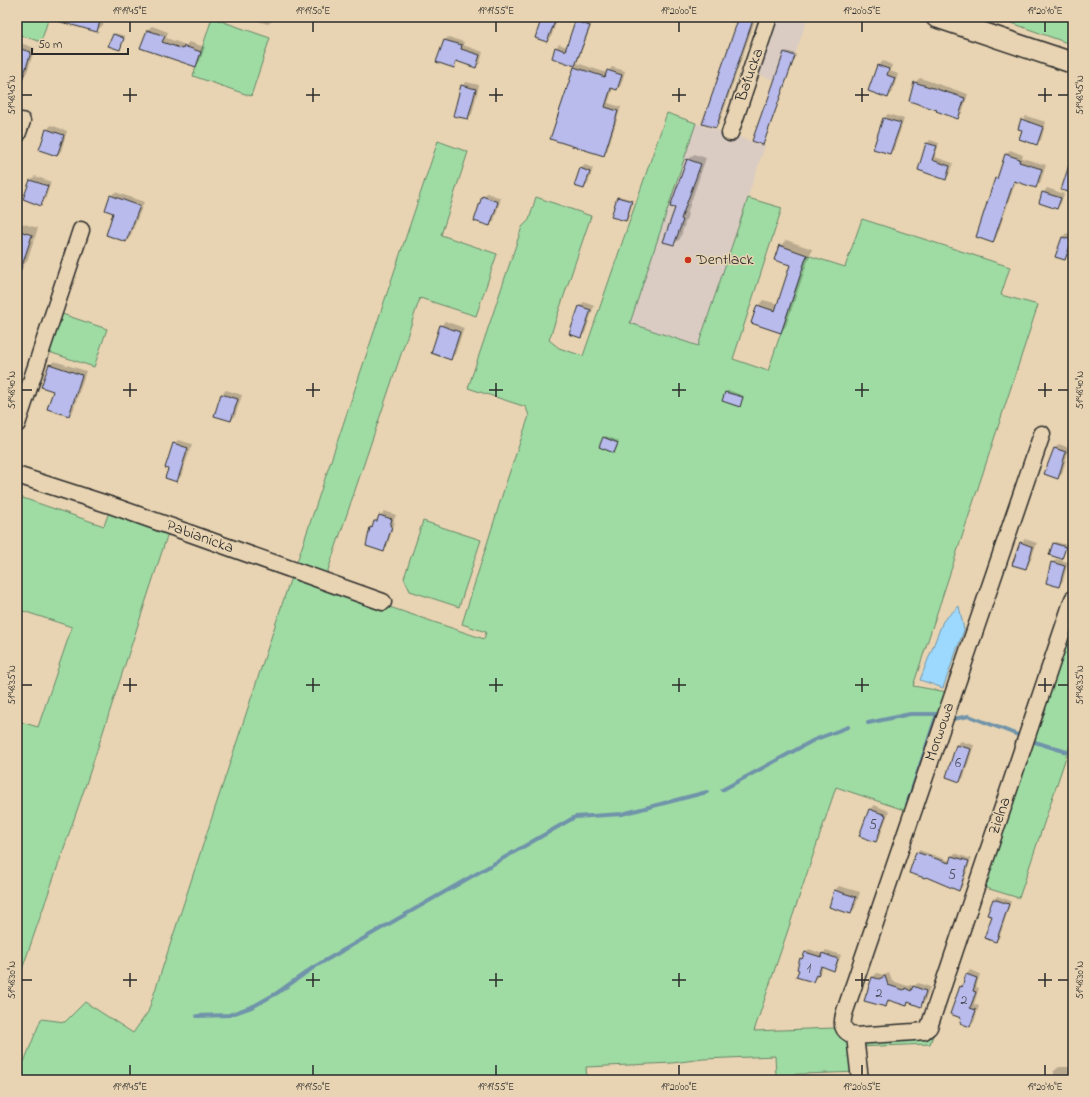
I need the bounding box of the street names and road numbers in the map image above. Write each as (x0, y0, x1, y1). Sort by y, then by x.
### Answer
street label: Bałucka (729, 45, 770, 106)
street label: Pabianicka (163, 514, 237, 560)
street label: Morwowa (919, 699, 961, 765)
street label: Zielna (982, 794, 1018, 838)

